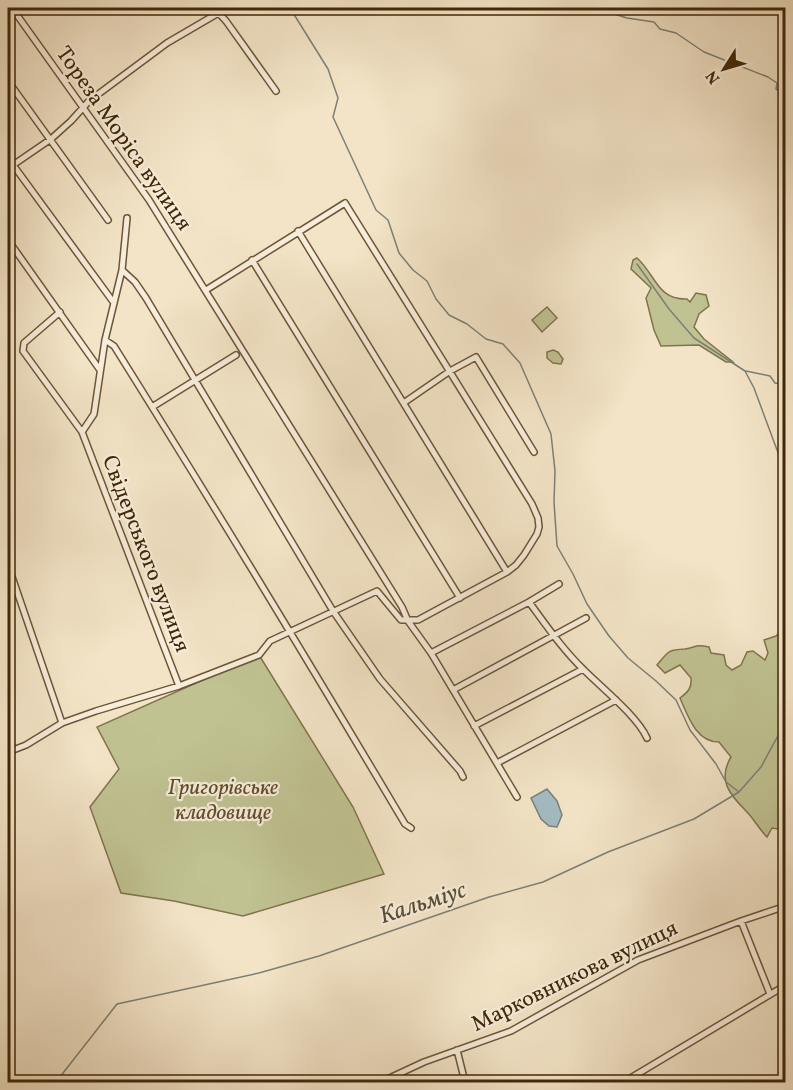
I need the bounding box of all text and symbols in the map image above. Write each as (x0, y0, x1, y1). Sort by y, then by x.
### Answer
north arrow (694, 39, 754, 99)
street label: Тореза Моріса вулиця (47, 40, 199, 238)
text: N (701, 65, 726, 88)
street label: Свiдерського вулиця (93, 451, 197, 657)
park label: Григорівське кладовище (168, 773, 278, 829)
water label: Кальміус (375, 874, 471, 934)
street label: Марковникова вулиця (467, 914, 683, 1040)

